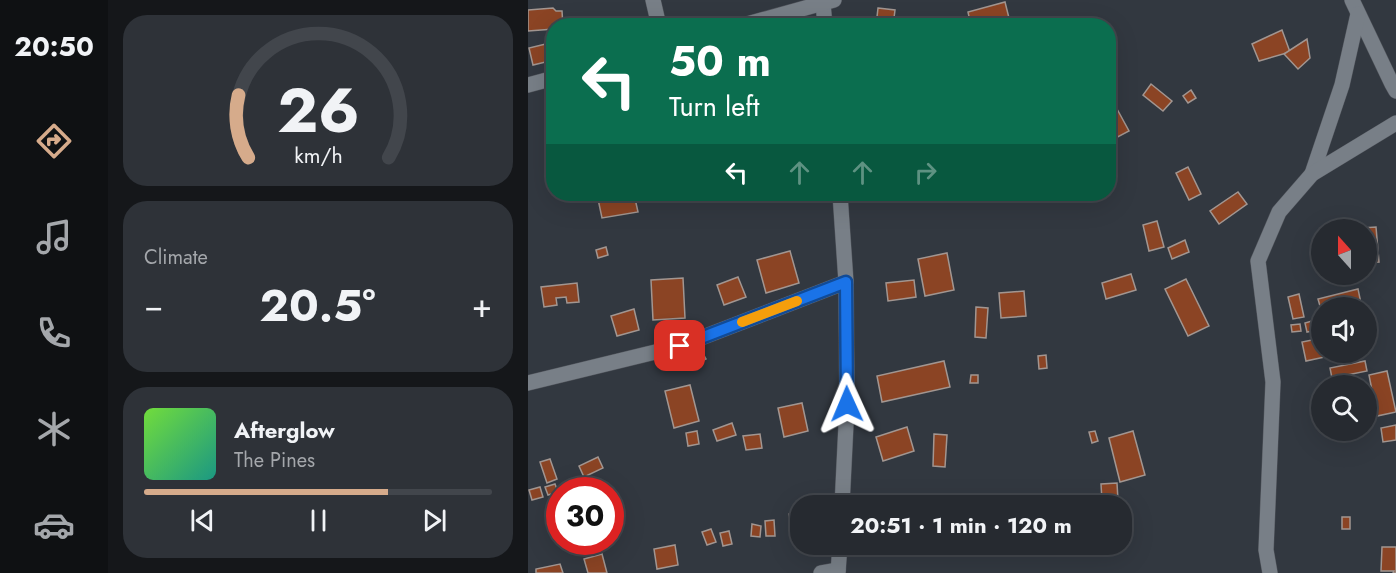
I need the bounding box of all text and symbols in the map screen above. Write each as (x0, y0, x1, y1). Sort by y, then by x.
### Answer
text: 20:50 (14, 27, 94, 66)
text: 50 m (669, 31, 771, 92)
icon: left (570, 42, 648, 120)
text: 26 (277, 65, 359, 155)
text: Turn left (669, 87, 759, 126)
icon: directions (33, 120, 75, 162)
text: km/h (294, 140, 342, 171)
icon: left (720, 156, 753, 189)
icon: ahead (783, 156, 816, 189)
icon: ahead (846, 156, 879, 189)
icon: right (909, 156, 942, 189)
icon: music (33, 216, 75, 258)
north arrow (1311, 219, 1377, 285)
map controls (1311, 219, 1377, 441)
text: Climate (144, 243, 208, 272)
text: 20.5° (259, 273, 376, 338)
text: − (144, 282, 163, 329)
text: + (472, 282, 492, 329)
button: sound (1311, 297, 1377, 363)
icon: phone (33, 312, 75, 354)
pin (654, 320, 705, 371)
icon: arrive (663, 329, 696, 362)
position arrow (815, 372, 879, 436)
button: search (1311, 375, 1377, 441)
icon: climate (33, 408, 75, 450)
text: Afterglow (234, 414, 335, 446)
text: The Pines (234, 446, 315, 475)
speed limit sign: 30 (546, 477, 624, 555)
icon: car (33, 504, 75, 546)
icon: previous (186, 504, 219, 537)
icon: pause (302, 504, 335, 537)
icon: next (418, 504, 451, 537)
text: 20:51 · 1 min · 120 m (850, 509, 1072, 541)

